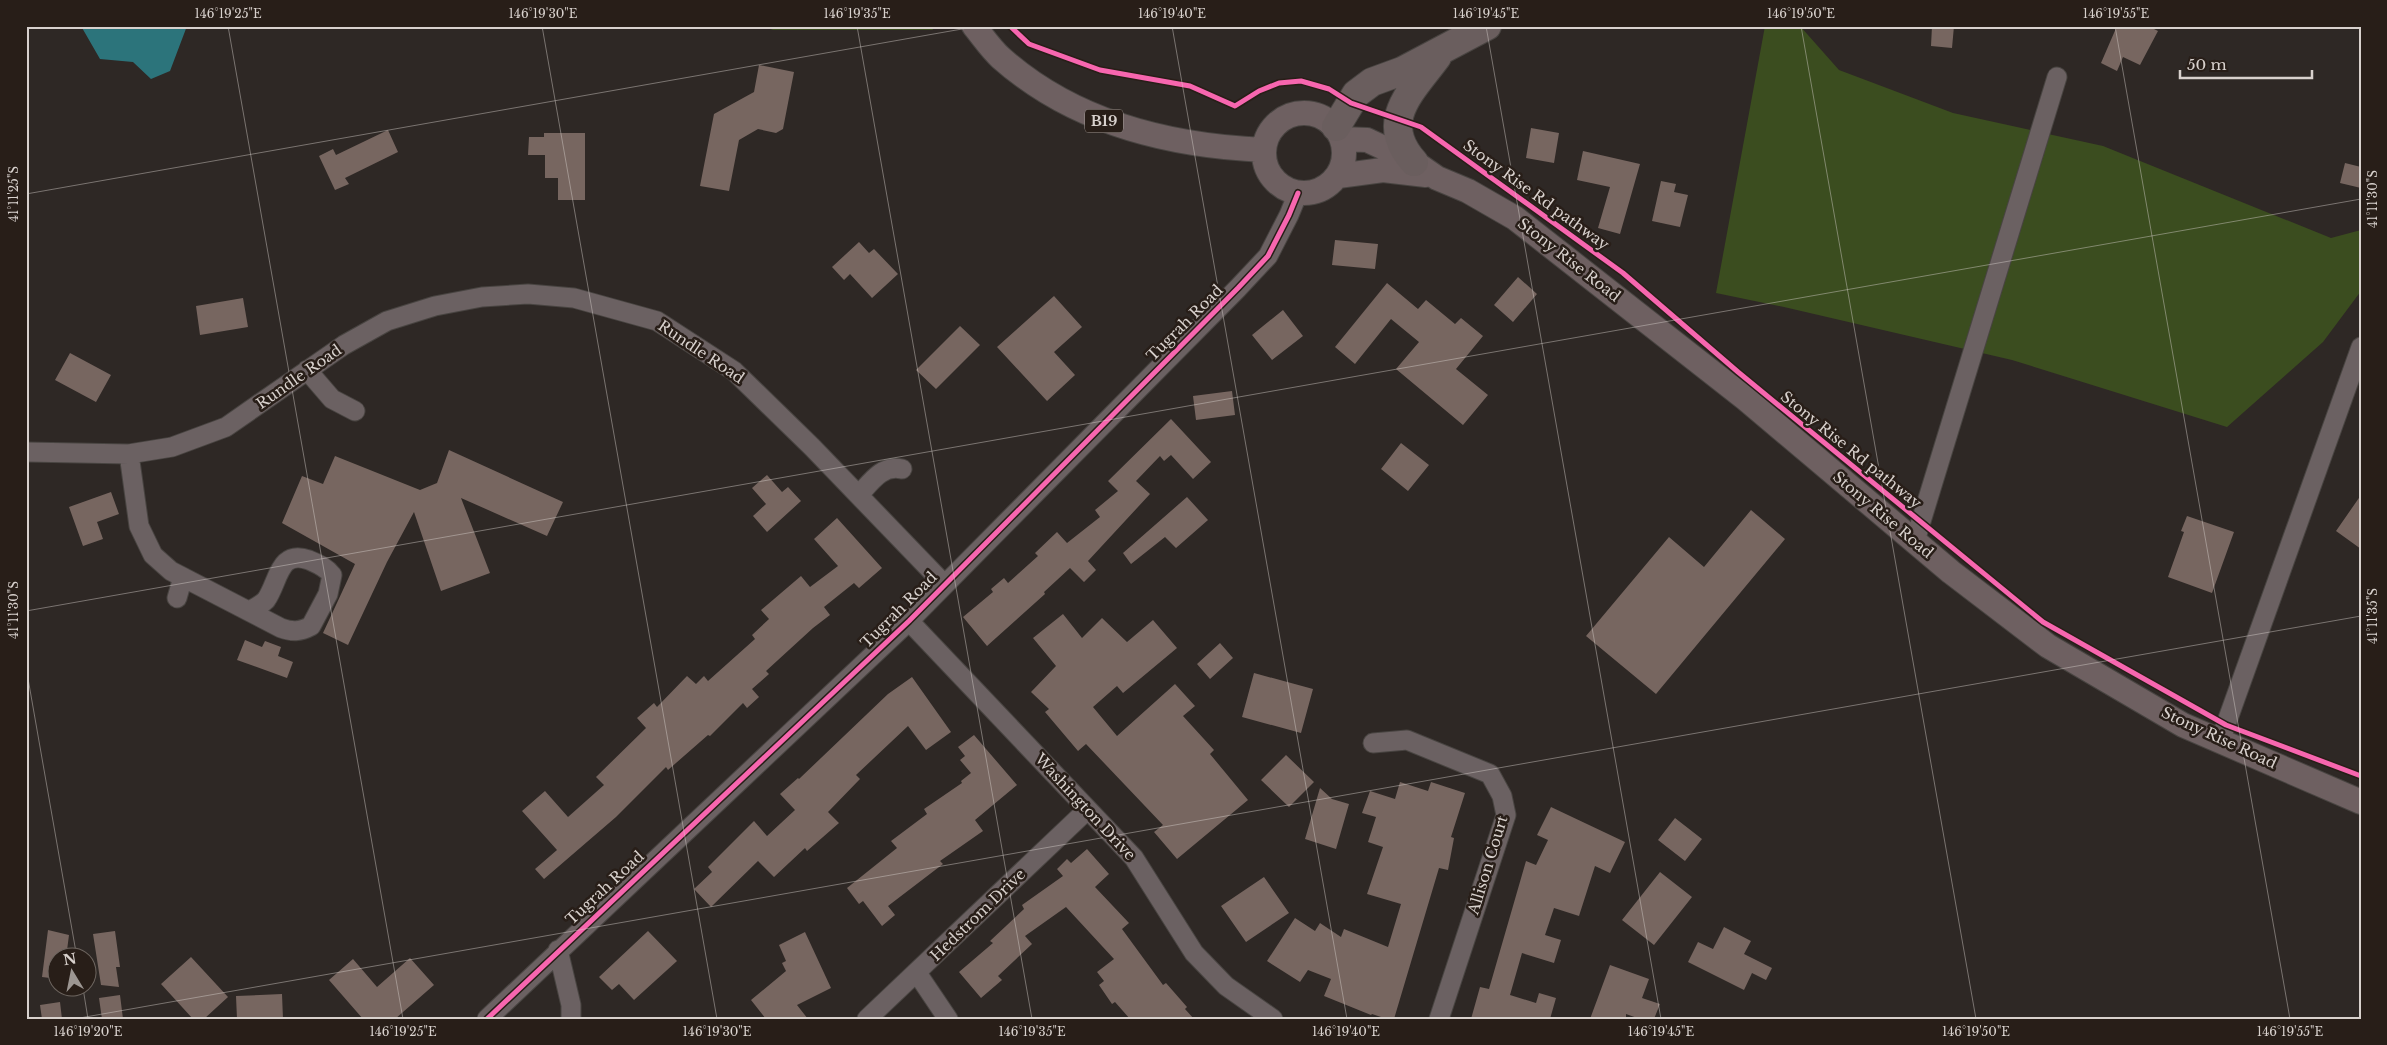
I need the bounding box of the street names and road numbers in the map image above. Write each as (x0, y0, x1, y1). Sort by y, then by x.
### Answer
road number: B19 (1085, 110, 1123, 132)
street label: Stony Rise Rd pathway (1460, 135, 1613, 254)
street label: Stony Rise Road (1514, 214, 1624, 306)
street label: Tugrah Road (1142, 280, 1227, 365)
street label: Rundle Road (655, 316, 748, 387)
street label: Rundle Road (252, 340, 345, 413)
street label: Stony Rise Rd pathway (1777, 387, 1926, 513)
street label: Stony Rise Road (1829, 467, 1937, 562)
street label: Tugrah Road (856, 567, 941, 652)
street label: Stony Rise Road (2158, 702, 2280, 773)
street label: Washington Drive (1030, 749, 1140, 864)
street label: Allison Court (1463, 813, 1512, 918)
street label: Tugrah Road (562, 847, 648, 929)
street label: Hedstrom Drive (926, 864, 1029, 965)

